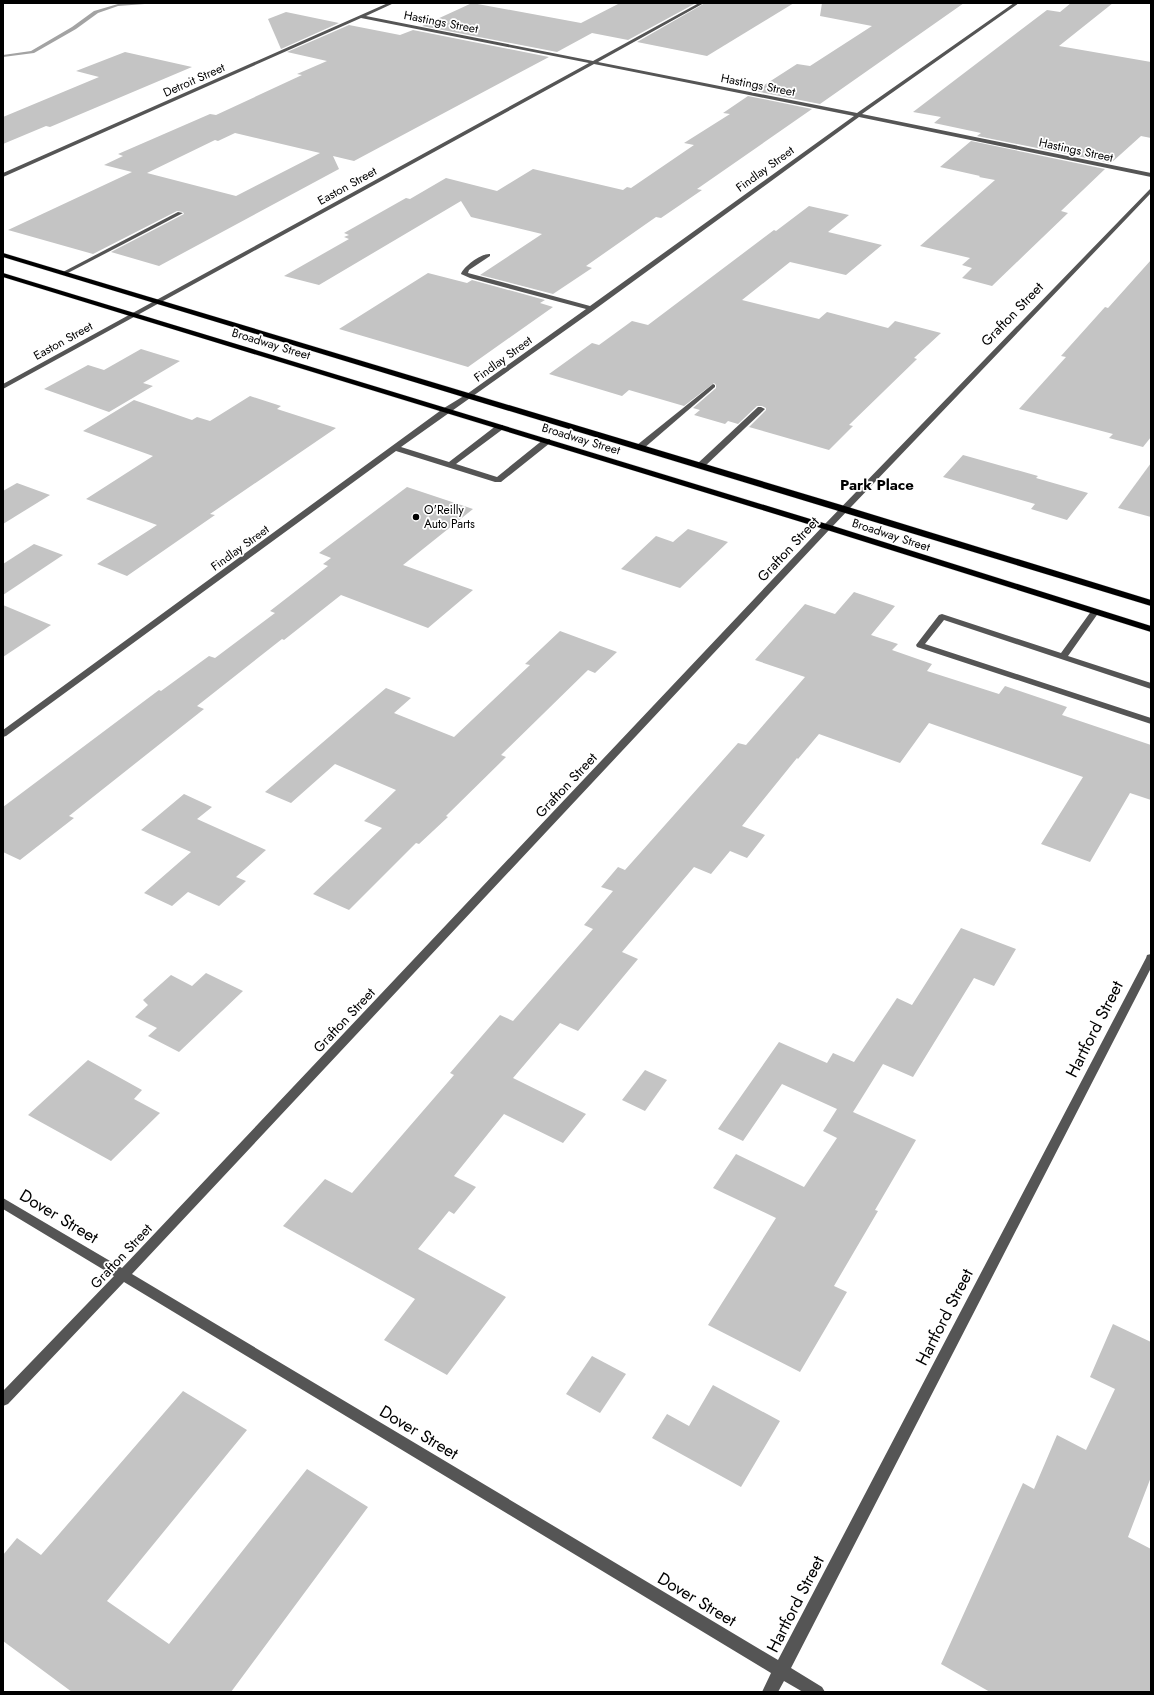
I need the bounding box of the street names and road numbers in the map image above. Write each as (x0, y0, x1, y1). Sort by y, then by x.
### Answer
street label: Hastings Street (402, 6, 480, 38)
street label: Detroit Street (160, 58, 228, 102)
street label: Hastings Street (719, 69, 797, 101)
street label: Hastings Street (1037, 133, 1115, 167)
street label: Findlay Street (732, 142, 798, 196)
street label: Easton Street (314, 162, 380, 210)
street label: Grafton Street (976, 277, 1048, 351)
street label: Easton Street (30, 317, 96, 365)
street label: Broadway Street (230, 324, 313, 365)
street label: Findlay Street (470, 332, 536, 386)
street label: Broadway Street (540, 419, 623, 460)
street label: Grafton Street (753, 512, 824, 586)
street label: Broadway Street (850, 514, 932, 556)
street label: Findlay Street (207, 521, 273, 575)
street label: Grafton Street (531, 748, 602, 822)
street label: Hartford Street (1059, 977, 1129, 1081)
street label: Grafton Street (309, 983, 380, 1057)
street label: Dover Street (15, 1183, 103, 1249)
street label: Grafton Street (86, 1219, 157, 1293)
street label: Hartford Street (909, 1265, 979, 1369)
street label: Dover Street (375, 1399, 463, 1465)
street label: Hartford Street (760, 1552, 830, 1656)
street label: Dover Street (653, 1566, 741, 1632)

